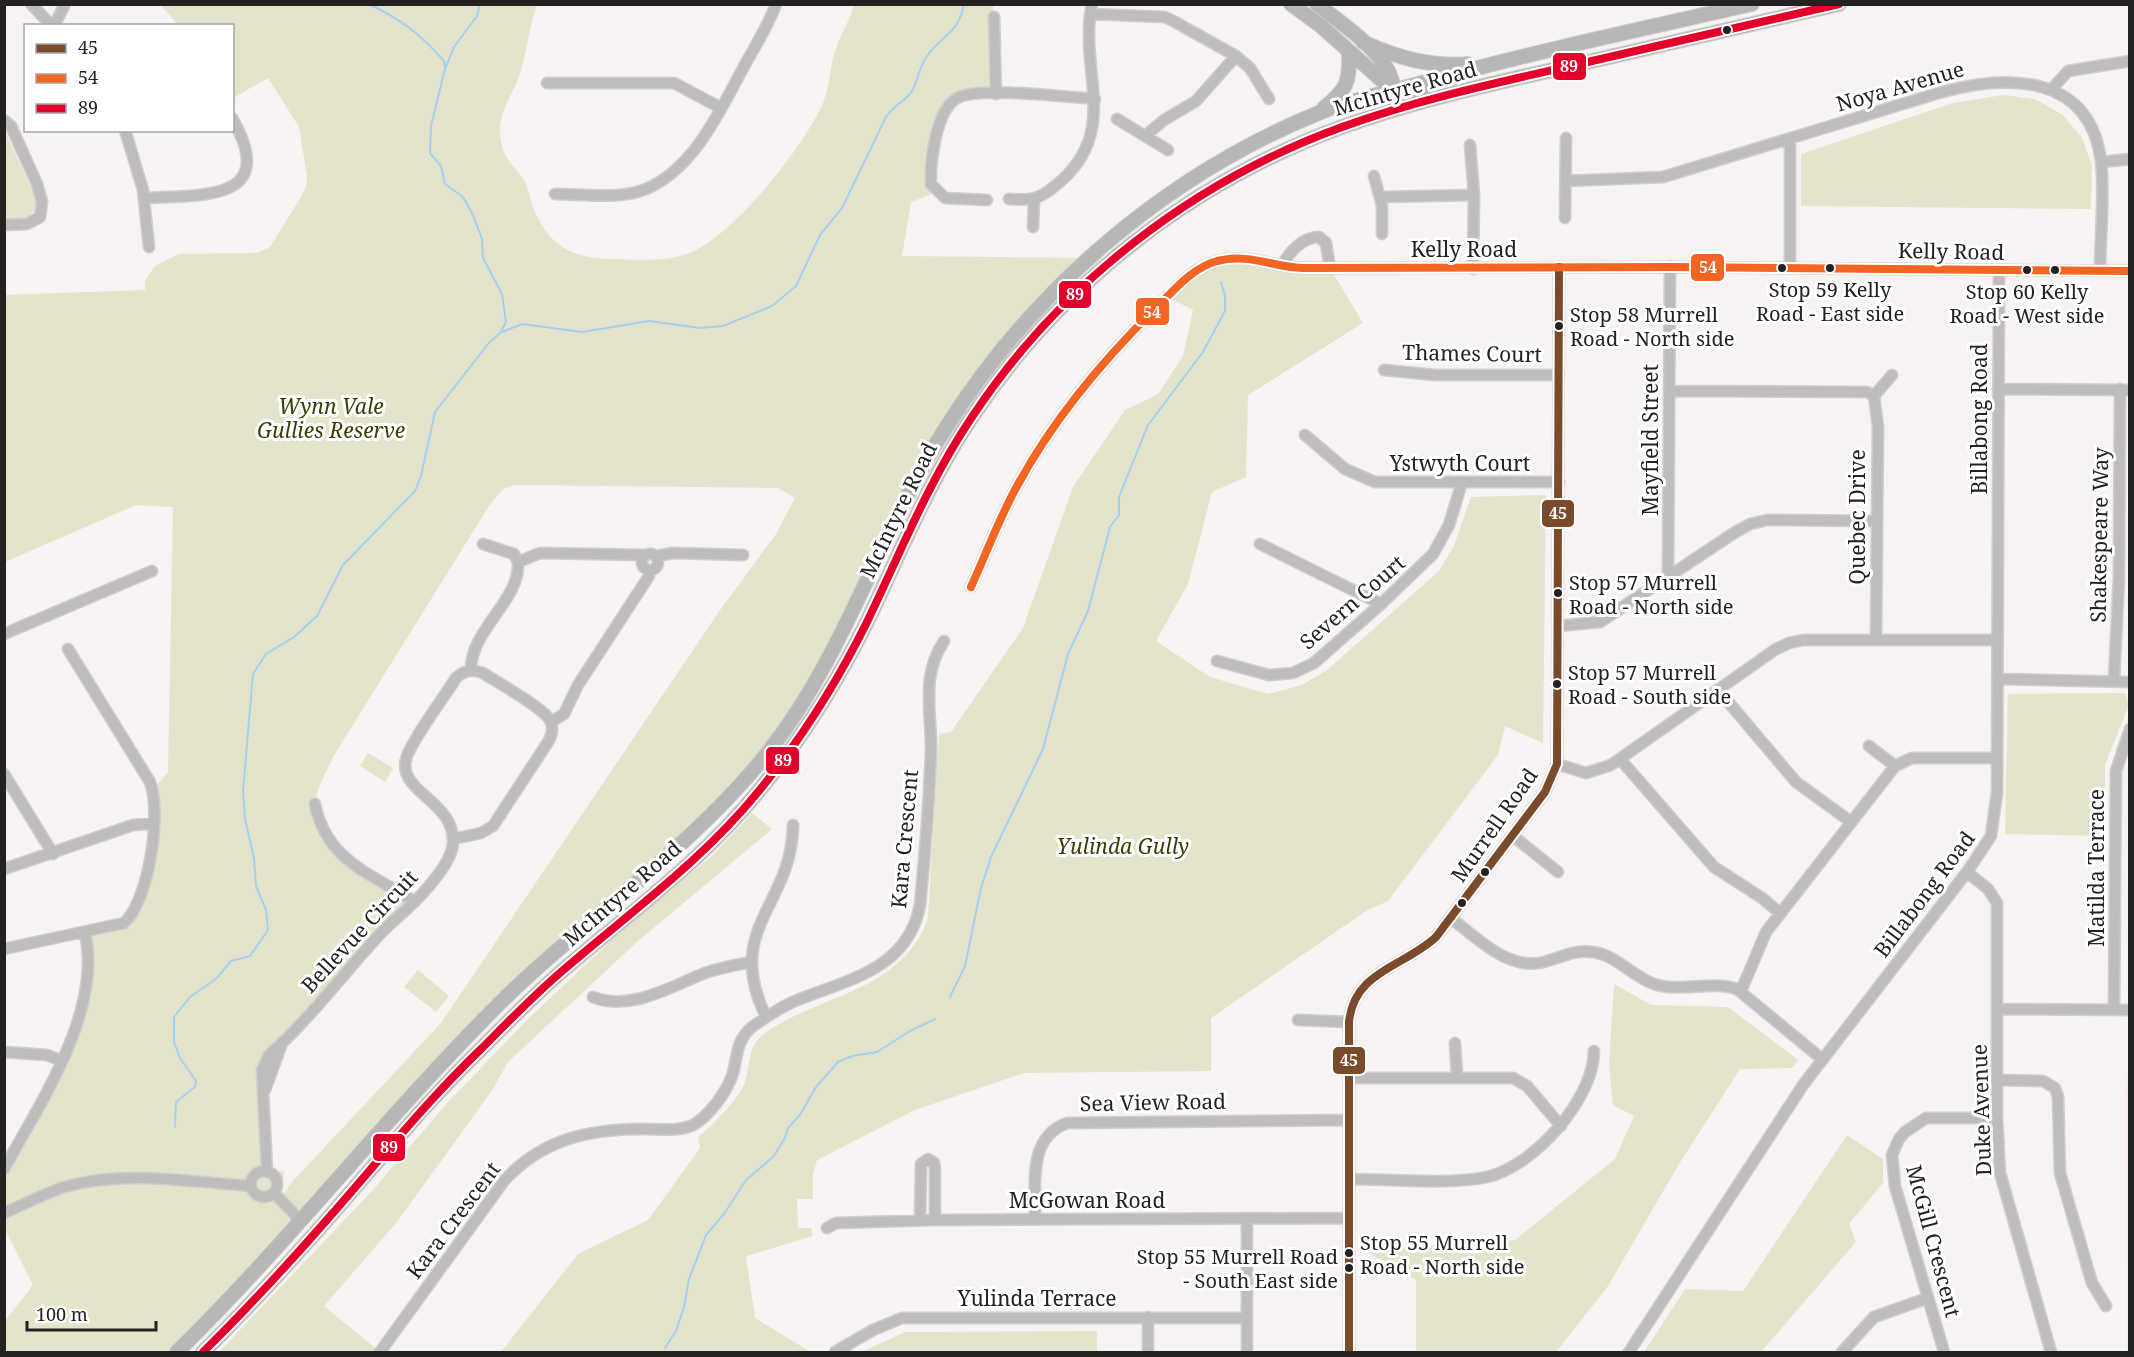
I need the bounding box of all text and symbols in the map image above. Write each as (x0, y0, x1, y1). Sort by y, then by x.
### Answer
legend (24, 24, 234, 132)
unlabelled marker (1721, 24, 1733, 36)
text: 45 (78, 35, 98, 59)
line badge: 89 (1552, 52, 1587, 81)
street label: McIntyre Road (1330, 54, 1480, 122)
street label: Noya Avenue (1833, 54, 1967, 118)
text: 89 (1560, 55, 1578, 77)
text: 54 (78, 65, 98, 89)
text: 89 (78, 95, 98, 119)
street label: Kelly Road (1411, 235, 1517, 263)
street label: Kelly Road (1898, 236, 2005, 266)
line badge: 54 (1690, 253, 1725, 282)
text: 54 (1699, 256, 1717, 278)
unlabelled marker (1776, 262, 1788, 274)
marker: Stop 59 Kelly Road - East side (1824, 262, 1836, 274)
marker: Stop 60 Kelly Road - West side (2021, 264, 2033, 276)
unlabelled marker (2049, 264, 2061, 276)
place label: Stop 59 Kelly Road - East side (1756, 276, 1904, 327)
place label: Stop 60 Kelly Road - West side (1950, 278, 2104, 329)
line badge: 89 (1058, 280, 1092, 309)
text: 89 (1066, 283, 1084, 305)
line badge: 54 (1135, 297, 1170, 326)
text: 54 (1143, 301, 1161, 323)
place label: Stop 58 Murrell Road - North side (1570, 301, 1734, 352)
marker: Stop 58 Murrell Road - North side (1553, 320, 1565, 332)
street label: Thames Court (1402, 338, 1542, 368)
street label: Billabong Road (1965, 343, 1993, 495)
street label: Mayfield Street (1636, 364, 1664, 516)
park label: Wynn Vale Gullies Reserve (257, 392, 405, 444)
street label: McIntyre Road (853, 437, 943, 583)
street label: Shakespeare Way (2083, 447, 2115, 623)
street label: Ystwyth Court (1389, 449, 1530, 477)
street label: Quebec Drive (1843, 449, 1871, 585)
line badge: 45 (1541, 499, 1575, 528)
text: 45 (1549, 502, 1567, 524)
street label: Severn Court (1294, 549, 1410, 655)
place label: Stop 57 Murrell Road - North side (1569, 569, 1733, 620)
marker: Stop 57 Murrell Road - North side (1552, 587, 1564, 599)
place label: Stop 57 Murrell Road - South side (1568, 659, 1731, 710)
marker: Stop 57 Murrell Road - South side (1551, 678, 1563, 690)
line badge: 89 (765, 746, 800, 775)
text: 89 (774, 749, 792, 771)
street label: Murrell Road (1444, 762, 1544, 888)
street label: Kara Crescent (884, 768, 924, 910)
street label: Matilda Terrace (2082, 789, 2110, 947)
street label: Billabong Road (1867, 825, 1981, 963)
park label: Yulinda Gully (1057, 832, 1189, 860)
street label: McIntyre Road (557, 834, 687, 952)
street label: Bellevue Circuit (295, 863, 423, 999)
unlabelled marker (1479, 866, 1491, 878)
unlabelled marker (1456, 897, 1468, 909)
street label: Duke Avenue (1965, 1043, 1997, 1177)
line badge: 45 (1332, 1046, 1366, 1075)
text: 45 (1340, 1049, 1358, 1071)
street label: Sea View Road (1080, 1087, 1226, 1117)
line badge: 89 (372, 1133, 406, 1162)
text: 89 (380, 1136, 398, 1158)
street label: Kara Crescent (400, 1156, 506, 1284)
street label: McGill Crescent (1900, 1162, 1968, 1320)
street label: McGowan Road (1009, 1186, 1165, 1214)
place label: Stop 55 Murrell Road - North side (1360, 1229, 1524, 1280)
place label: Stop 55 Murrell Road - South East side (1137, 1243, 1338, 1294)
marker: Stop 55 Murrell Road - North side (1343, 1247, 1355, 1259)
marker: Stop 55 Murrell Road - South East side (1343, 1262, 1355, 1274)
street label: Yulinda Terrace (956, 1284, 1117, 1312)
scale bar (27, 1294, 156, 1332)
text: 100 m (36, 1302, 88, 1326)

